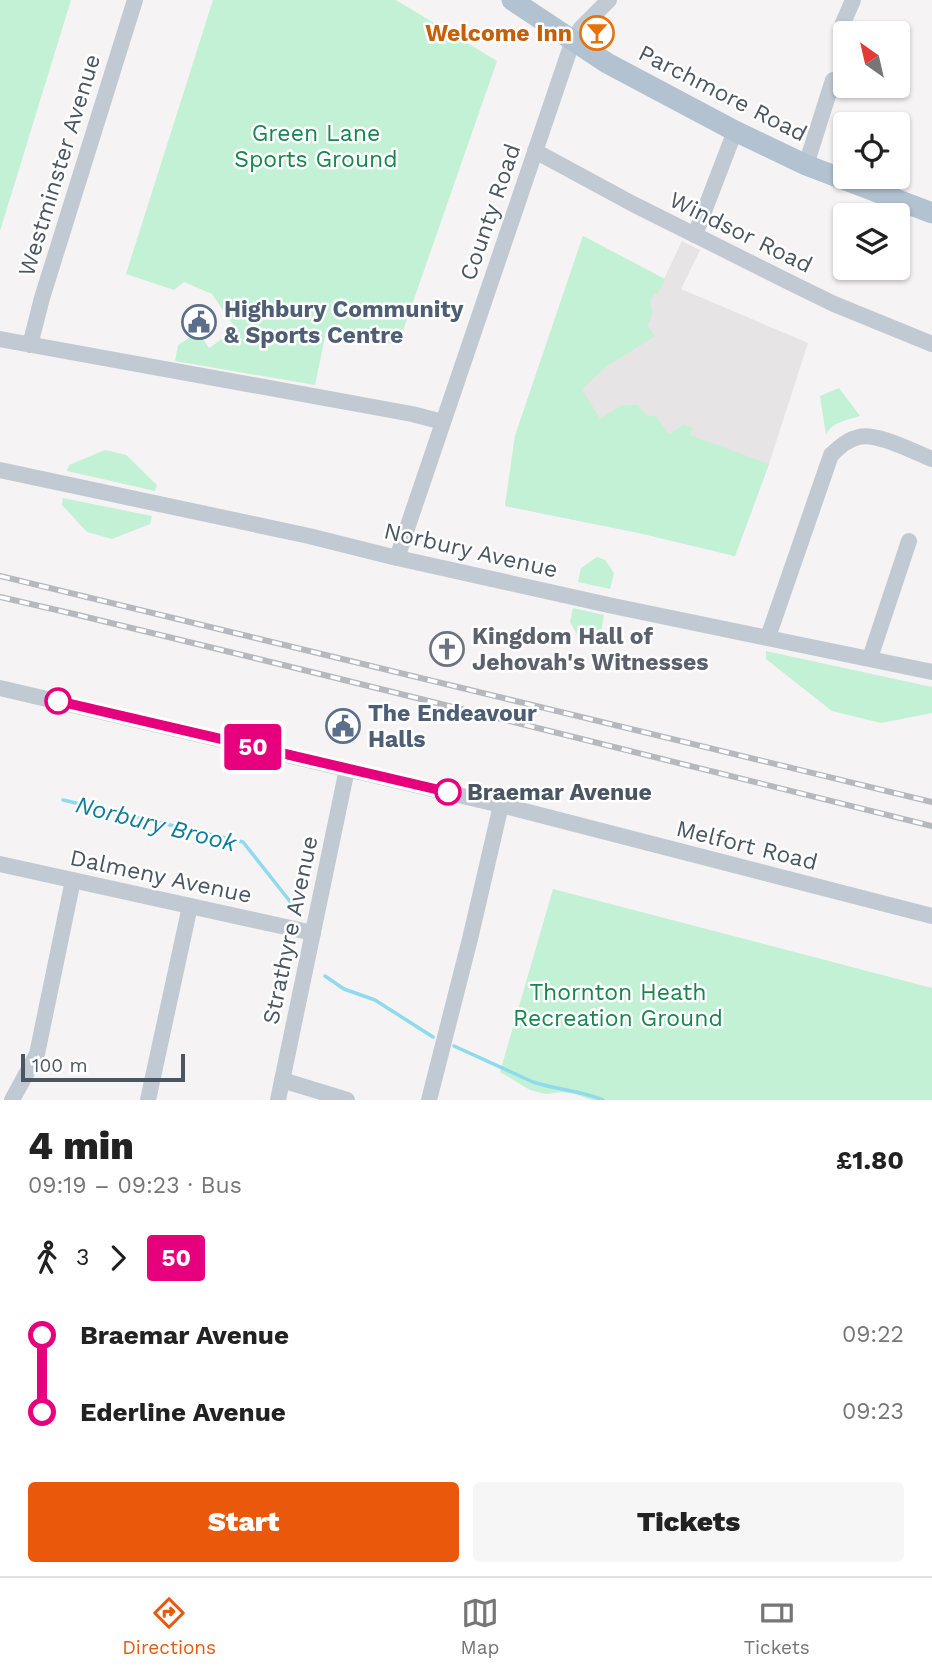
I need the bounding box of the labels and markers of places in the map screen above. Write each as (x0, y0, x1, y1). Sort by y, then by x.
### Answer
bar icon: Welcome Inn (578, 14, 616, 52)
place label: Welcome Inn (425, 20, 572, 47)
place label: Highbury Community & Sports Centre (224, 296, 463, 349)
public building icon: Highbury Community & Sports Centre (180, 303, 218, 341)
place label: Kingdom Hall of Jehovah's Witnesses (472, 623, 709, 676)
church icon: Kingdom Hall of Jehovah's Witnesses (428, 630, 466, 668)
unlabelled marker (45, 688, 71, 714)
place label: The Endeavour Halls (368, 700, 537, 753)
public building icon: The Endeavour Halls (324, 707, 362, 745)
marker: Braemar Avenue (435, 779, 461, 805)
place label: Braemar Avenue (467, 779, 652, 806)

